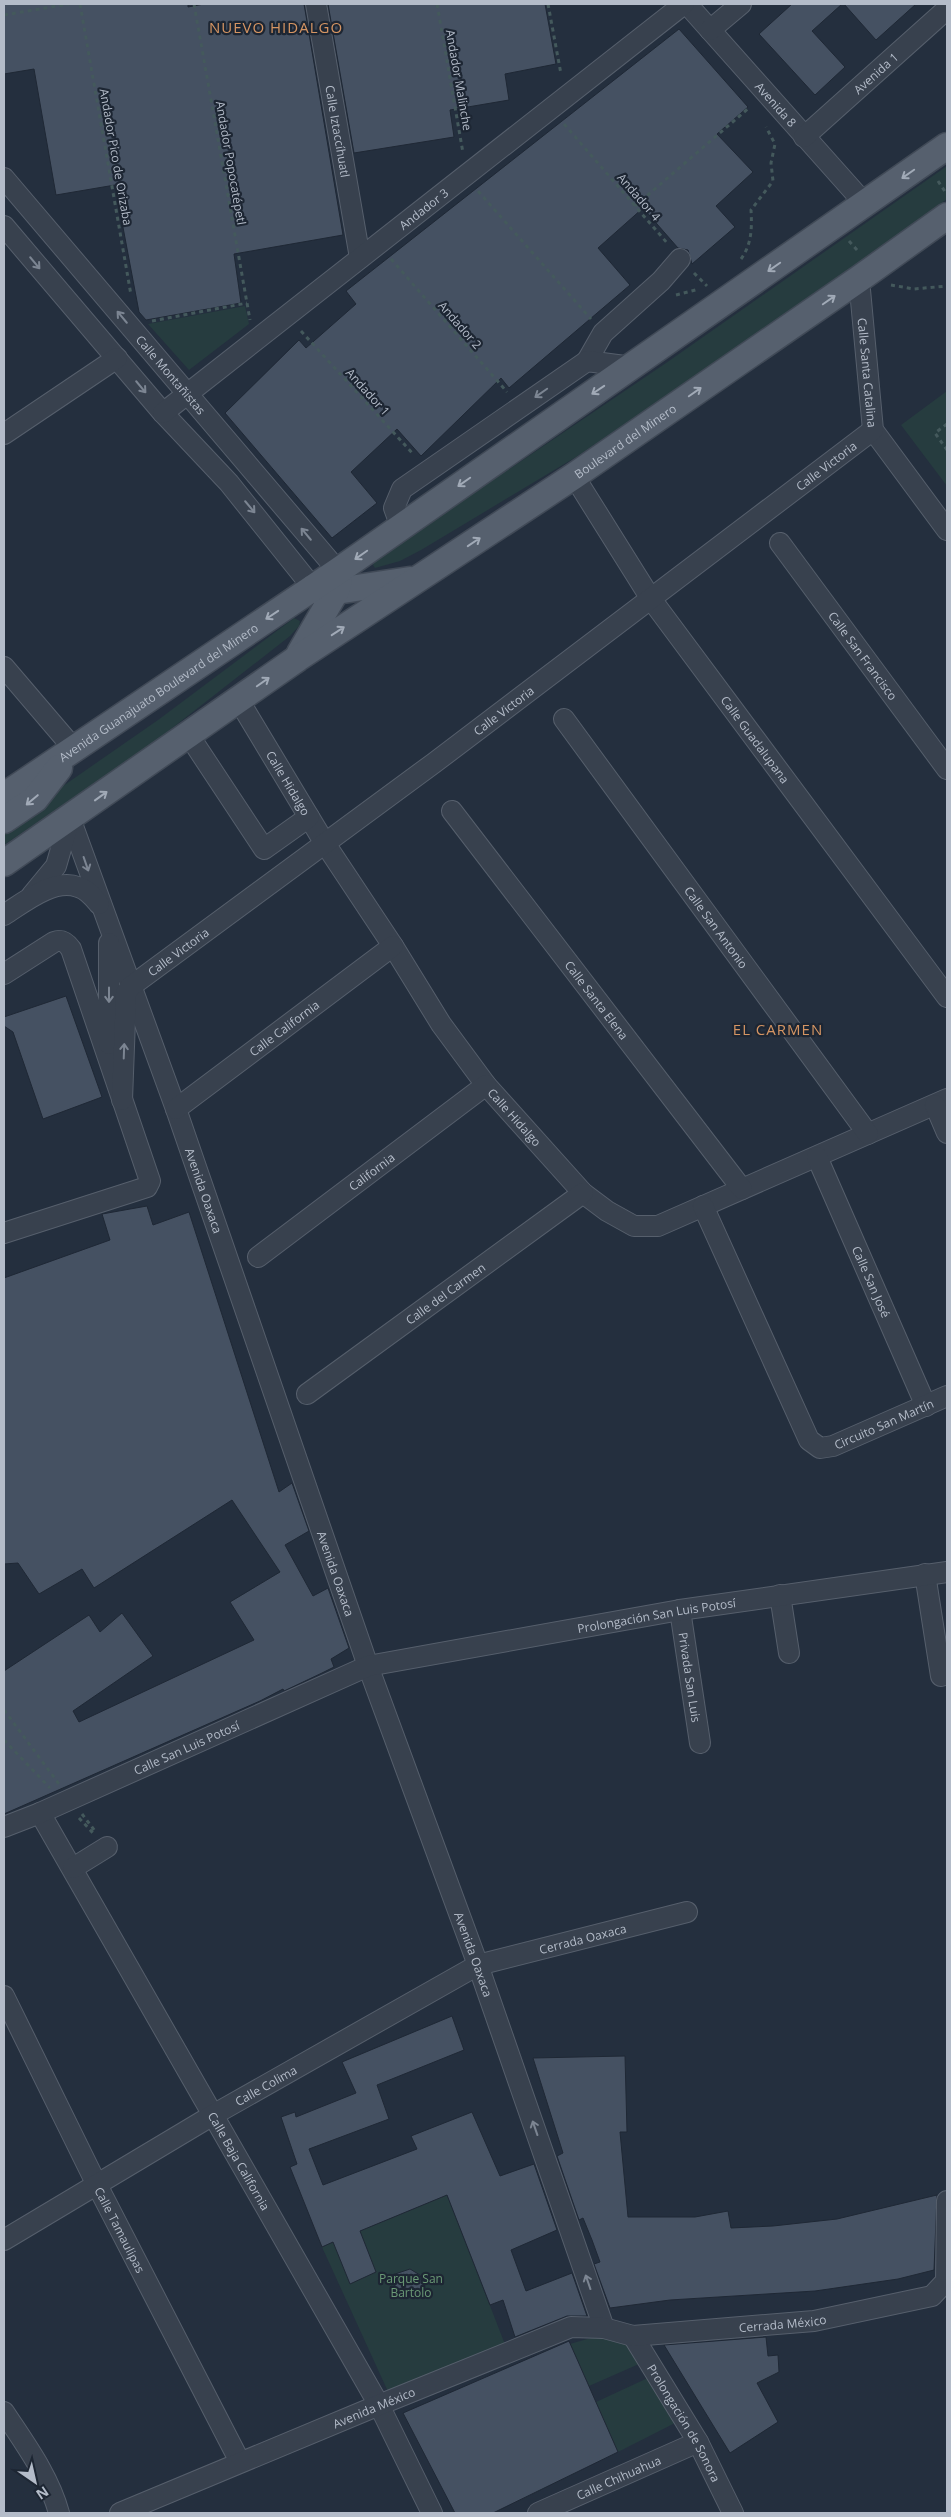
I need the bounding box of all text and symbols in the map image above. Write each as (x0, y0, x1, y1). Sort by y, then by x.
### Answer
district label: NUEVO HIDALGO (209, 17, 343, 37)
street label: Andador Malinche (442, 28, 476, 132)
street label: Avenida 1 (849, 48, 902, 98)
street label: Avenida 8 (752, 78, 801, 130)
street label: Calle Iztaccíhuatl (322, 84, 354, 179)
street label: Andador Pico de Orizaba (96, 87, 136, 227)
street label: Andador Popocatépetl (212, 100, 250, 226)
street label: Andador 4 (613, 169, 665, 225)
one-way arrow (901, 169, 915, 179)
street label: Andador 3 (395, 184, 452, 233)
one-way arrow (30, 256, 41, 269)
one-way arrow (768, 262, 782, 272)
one-way arrow (822, 295, 836, 305)
street label: Andador 2 (434, 297, 486, 353)
one-way arrow (116, 311, 127, 324)
street label: Calle Santa Catalina (854, 317, 881, 428)
street label: Calle Montañistas (132, 331, 210, 418)
street label: Andador 1 (342, 365, 394, 419)
one-way arrow (135, 380, 146, 393)
one-way arrow (591, 385, 605, 395)
one-way arrow (688, 387, 702, 397)
one-way arrow (534, 388, 548, 398)
street label: Boulevard del Minero (571, 400, 679, 482)
street label: Calle Victoria (792, 437, 860, 494)
one-way arrow (458, 477, 472, 487)
one-way arrow (244, 500, 255, 513)
one-way arrow (301, 527, 312, 540)
one-way arrow (467, 537, 481, 547)
one-way arrow (354, 550, 368, 560)
street label: Calle San Francisco (825, 608, 902, 703)
one-way arrow (265, 610, 279, 620)
street label: Avenida Guanajuato Boulevard del Minero (55, 619, 261, 765)
one-way arrow (331, 626, 345, 636)
one-way arrow (256, 677, 270, 687)
street label: Calle Victoria (469, 682, 537, 739)
street label: Calle Guadalupana (717, 692, 794, 787)
street label: Calle Hidalgo (262, 747, 315, 819)
one-way arrow (94, 791, 108, 801)
one-way arrow (25, 795, 38, 806)
one-way arrow (82, 856, 91, 872)
street label: Calle San Antonio (681, 883, 752, 972)
street label: Calle Victoria (144, 923, 212, 980)
street label: Calle Santa Elena (561, 957, 633, 1043)
one-way arrow (104, 986, 114, 1002)
street label: Calle California (245, 996, 323, 1060)
district label: EL CARMEN (733, 1019, 823, 1039)
one-way arrow (119, 1044, 129, 1060)
street label: Calle Hidalgo (484, 1084, 545, 1150)
street label: Avenida Oaxaca (182, 1146, 227, 1236)
street label: California (345, 1149, 398, 1194)
street label: Calle San José (848, 1243, 895, 1320)
street label: Calle del Carmen (402, 1259, 489, 1328)
street label: Circuito San Martín (831, 1394, 936, 1453)
street label: Avenida Oaxaca (314, 1529, 359, 1618)
street label: Prolongación San Luis Potosí (576, 1594, 738, 1637)
street label: Privada San Luis (675, 1631, 705, 1724)
street label: Calle San Luis Potosí (131, 1716, 243, 1779)
street label: Avenida Oaxaca (451, 1909, 497, 1999)
street label: Cerrada Oaxaca (537, 1919, 628, 1958)
street label: Calle Colima (232, 2061, 300, 2110)
street label: Calle Baja California (204, 2109, 274, 2213)
one-way arrow (530, 2121, 539, 2137)
street label: Calle Tamaulipas (91, 2184, 149, 2276)
park label: Parque San Bartolo (379, 2270, 443, 2301)
one-way arrow (583, 2274, 592, 2290)
street label: Cerrada México (738, 2310, 828, 2336)
street label: Prolongación de Sonora (644, 2361, 725, 2485)
street label: Avenida México (330, 2383, 418, 2432)
street label: Calle Chihuahua (573, 2451, 663, 2504)
north arrow (10, 2457, 60, 2507)
text: N (33, 2482, 53, 2504)

